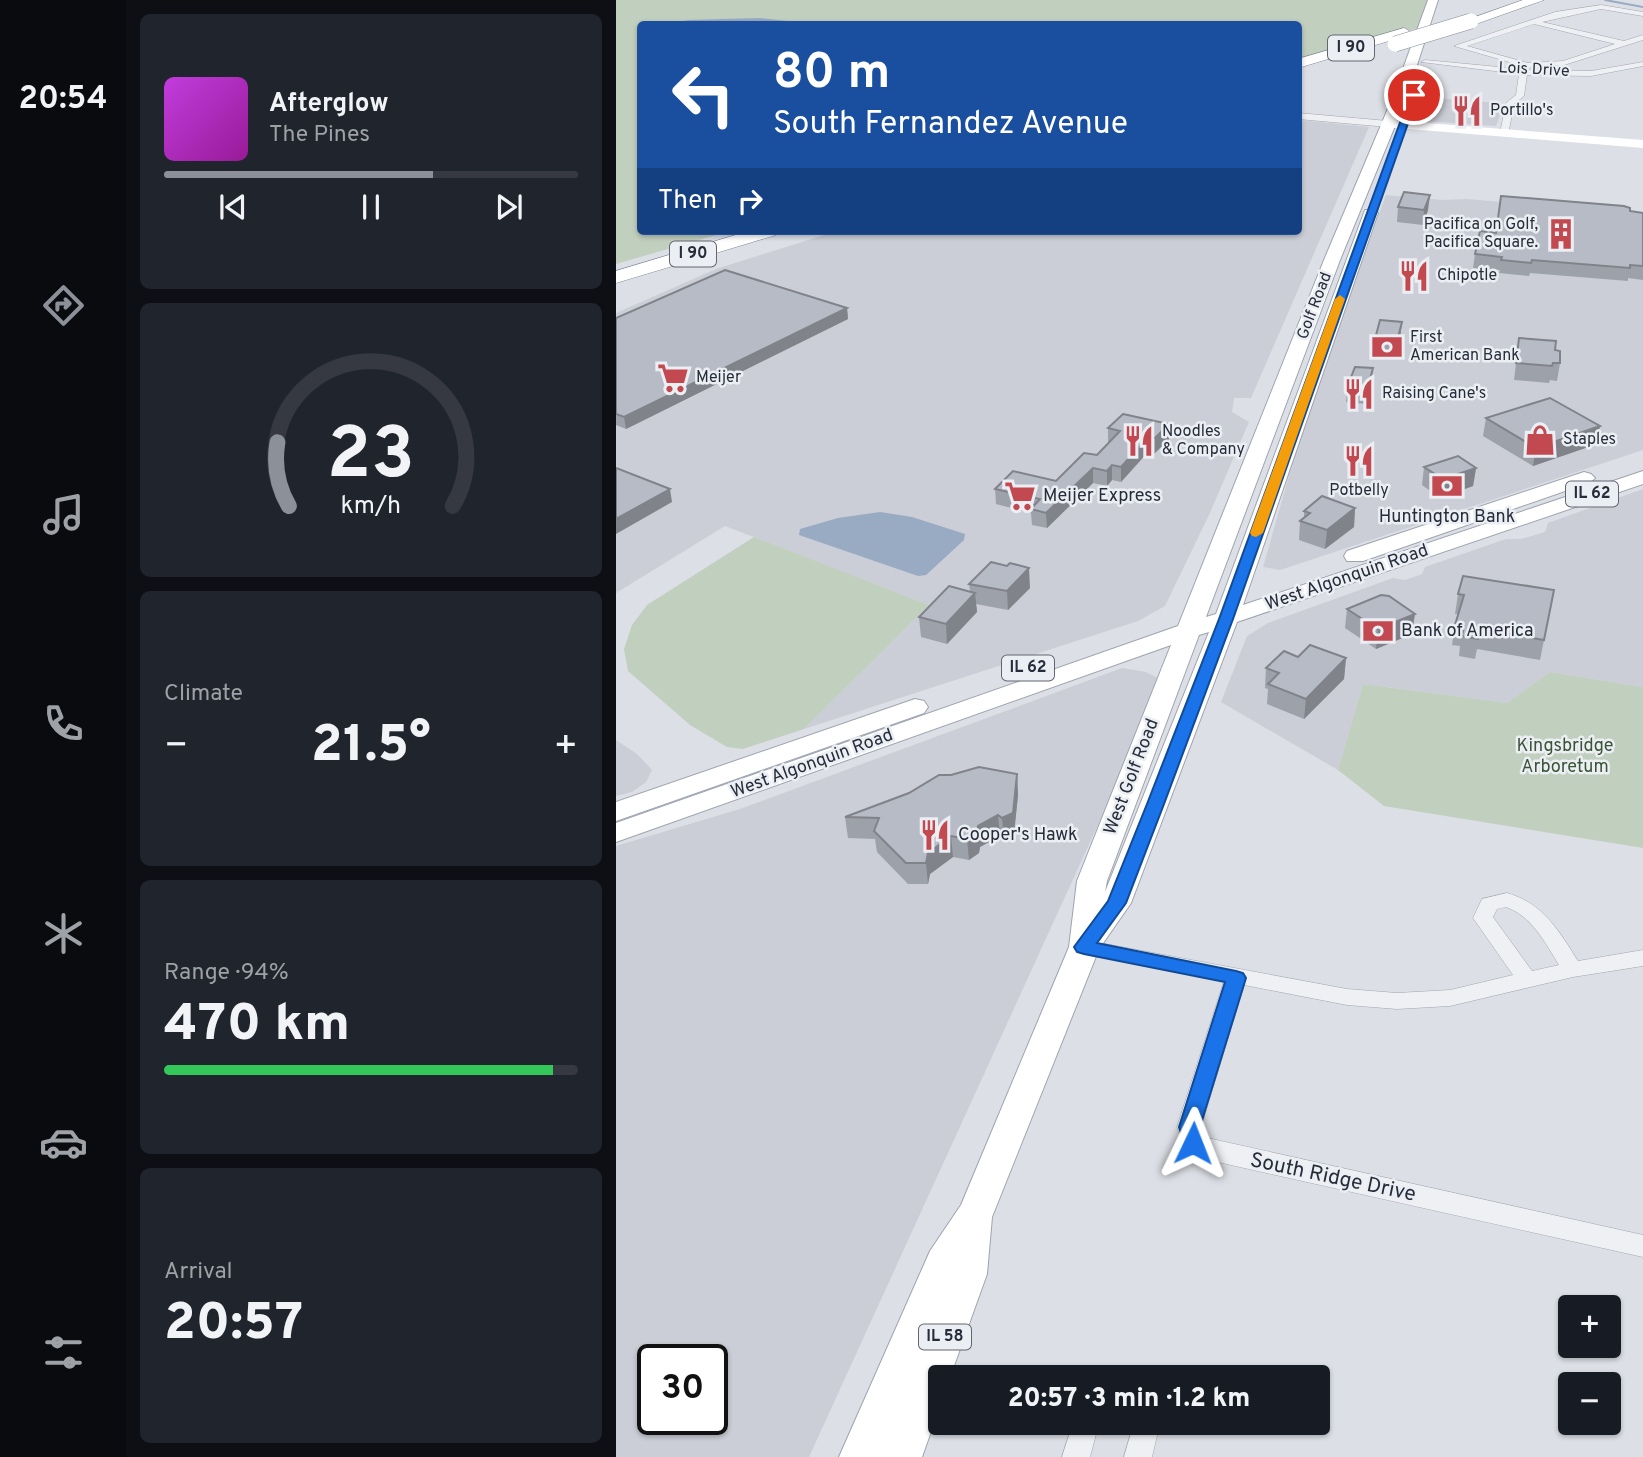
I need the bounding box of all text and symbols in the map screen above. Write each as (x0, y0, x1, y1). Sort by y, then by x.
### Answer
road number: I 90 (1328, 36, 1374, 60)
text: 80 m (773, 44, 890, 106)
icon: left (658, 49, 749, 140)
street label: Lois Drive (1498, 58, 1570, 82)
pin (1384, 65, 1444, 125)
icon: arrive (1395, 76, 1433, 114)
text: 20:54 (18, 80, 108, 120)
text: Afterglow (269, 88, 389, 121)
restaurant icon: Portillo's (1450, 94, 1484, 128)
place label: Portillo's (1490, 101, 1553, 121)
text: South Fernandez Avenue (773, 105, 1128, 145)
text: The Pines (269, 121, 370, 150)
icon: right (731, 182, 769, 220)
text: Then (658, 185, 717, 218)
icon: previous (214, 188, 252, 226)
icon: pause (352, 188, 390, 226)
icon: next (490, 188, 528, 226)
place label: Pacifica on Golf, Pacifica Square. (1424, 215, 1538, 253)
building icon: Pacifica on Golf, Pacifica Square. (1544, 217, 1578, 251)
road number: I 90 (670, 242, 716, 266)
restaurant icon: Chipotle (1397, 259, 1431, 293)
place label: Chipotle (1437, 266, 1497, 286)
street label: Golf Road (1293, 270, 1337, 342)
icon: directions (39, 281, 88, 330)
place label: First American Bank (1410, 328, 1520, 366)
bank icon: First American Bank (1370, 330, 1404, 364)
supermarket icon: Meijer (656, 361, 690, 395)
place label: Meijer (696, 368, 741, 388)
restaurant icon: Raising Cane's (1342, 377, 1376, 411)
place label: Raising Cane's (1382, 384, 1486, 404)
text: 23 (327, 412, 415, 504)
place label: Noodles & Company (1162, 422, 1245, 460)
shop icon: Staples (1523, 423, 1557, 457)
restaurant icon: Noodles & Company (1122, 424, 1156, 458)
place label: Staples (1563, 430, 1616, 450)
restaurant icon: Potbelly (1342, 444, 1376, 478)
bank icon: Huntington Bank (1430, 469, 1464, 503)
supermarket icon: Meijer Express (1003, 479, 1037, 513)
place label: Potbelly (1329, 481, 1389, 501)
road number: IL 62 (1566, 481, 1618, 506)
place label: Meijer Express (1043, 485, 1161, 508)
icon: music (39, 490, 88, 539)
text: km/h (341, 491, 401, 523)
place label: Huntington Bank (1379, 506, 1515, 529)
street label: West Algonquin Road (1262, 539, 1432, 617)
bank icon: Bank of America (1361, 614, 1395, 648)
place label: Bank of America (1401, 620, 1533, 643)
road number: IL 62 (1002, 656, 1054, 680)
text: Climate (164, 680, 243, 709)
icon: phone (39, 699, 88, 748)
text: 21.5° (311, 714, 431, 780)
street label: West Golf Road (1099, 716, 1165, 838)
text: − (164, 723, 189, 772)
text: + (553, 723, 578, 772)
street label: West Algonquin Road (728, 724, 896, 804)
park label: Kingsbridge Arboretum (1517, 735, 1613, 779)
restaurant icon: Cooper's Hawk (918, 818, 952, 852)
place label: Cooper's Hawk (958, 824, 1078, 847)
icon: climate (39, 909, 88, 958)
text: Range · 94% (164, 959, 289, 988)
text: 470 km (164, 993, 350, 1059)
position arrow (1156, 1106, 1230, 1180)
icon: car (39, 1118, 88, 1167)
street label: South Ridge Drive (1248, 1147, 1418, 1209)
text: Arrival (164, 1258, 233, 1287)
text: 20:57 (164, 1292, 303, 1358)
map controls (1558, 1295, 1621, 1435)
button: + (1558, 1295, 1621, 1358)
road number: IL 58 (919, 1324, 971, 1350)
icon: filters (39, 1328, 88, 1377)
speed limit sign: 30 (637, 1344, 728, 1435)
button: − (1558, 1372, 1621, 1435)
text: 20:57 · 3 min · 1.2 km (1008, 1383, 1250, 1416)

